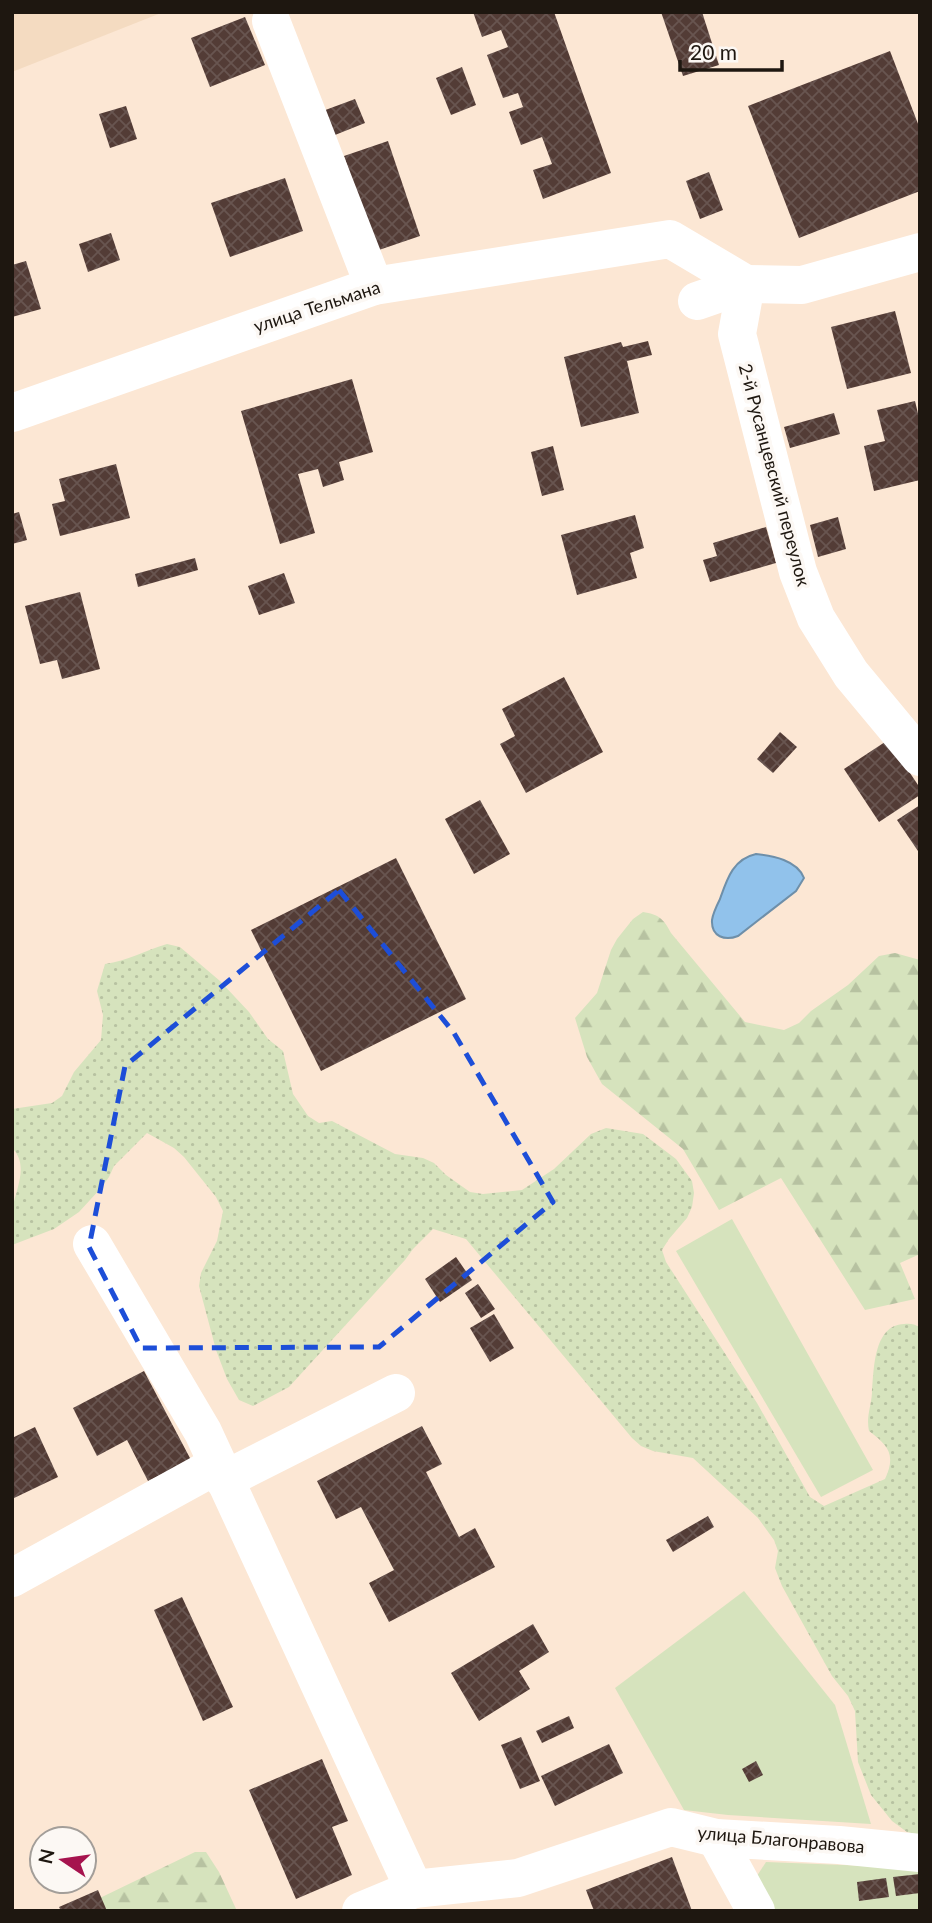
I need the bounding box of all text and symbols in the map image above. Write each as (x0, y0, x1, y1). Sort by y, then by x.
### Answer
scale bar (680, 28, 782, 72)
text: 20 m (690, 39, 737, 64)
street label: улица Тельмана (251, 275, 383, 337)
street label: 2-й Русанцевский переулок (735, 361, 815, 589)
street label: улица Благонравова (697, 1821, 866, 1857)
north arrow (28, 1825, 98, 1895)
text: N (33, 1846, 59, 1866)

